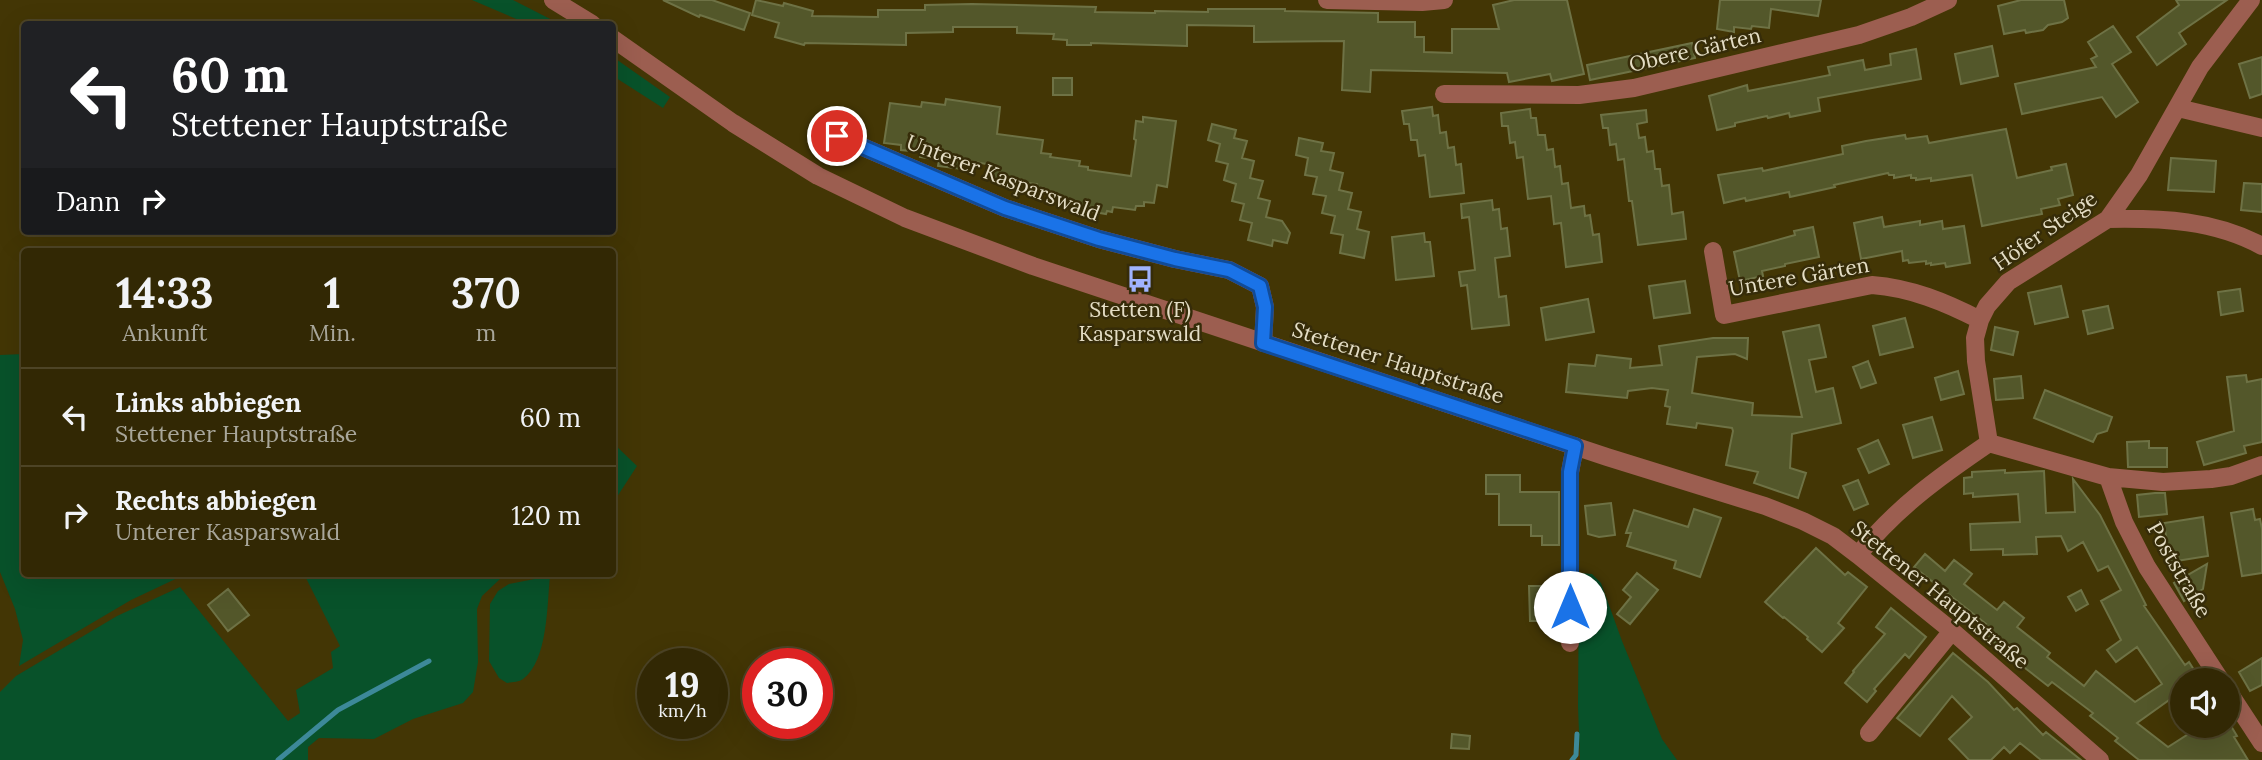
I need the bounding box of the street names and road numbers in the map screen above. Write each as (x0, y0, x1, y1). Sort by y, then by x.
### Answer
street label: Obere Gärten (1626, 21, 1764, 78)
street label: Unterer Kasparswald (902, 128, 1104, 227)
street label: Höfer Steige (1987, 185, 2102, 276)
street label: Untere Gärten (1727, 251, 1871, 302)
street label: Stettener Hauptstraße (1289, 316, 1508, 410)
street label: Stettener Hauptstraße (1846, 515, 2035, 675)
street label: Poststraße (2141, 517, 2218, 622)

